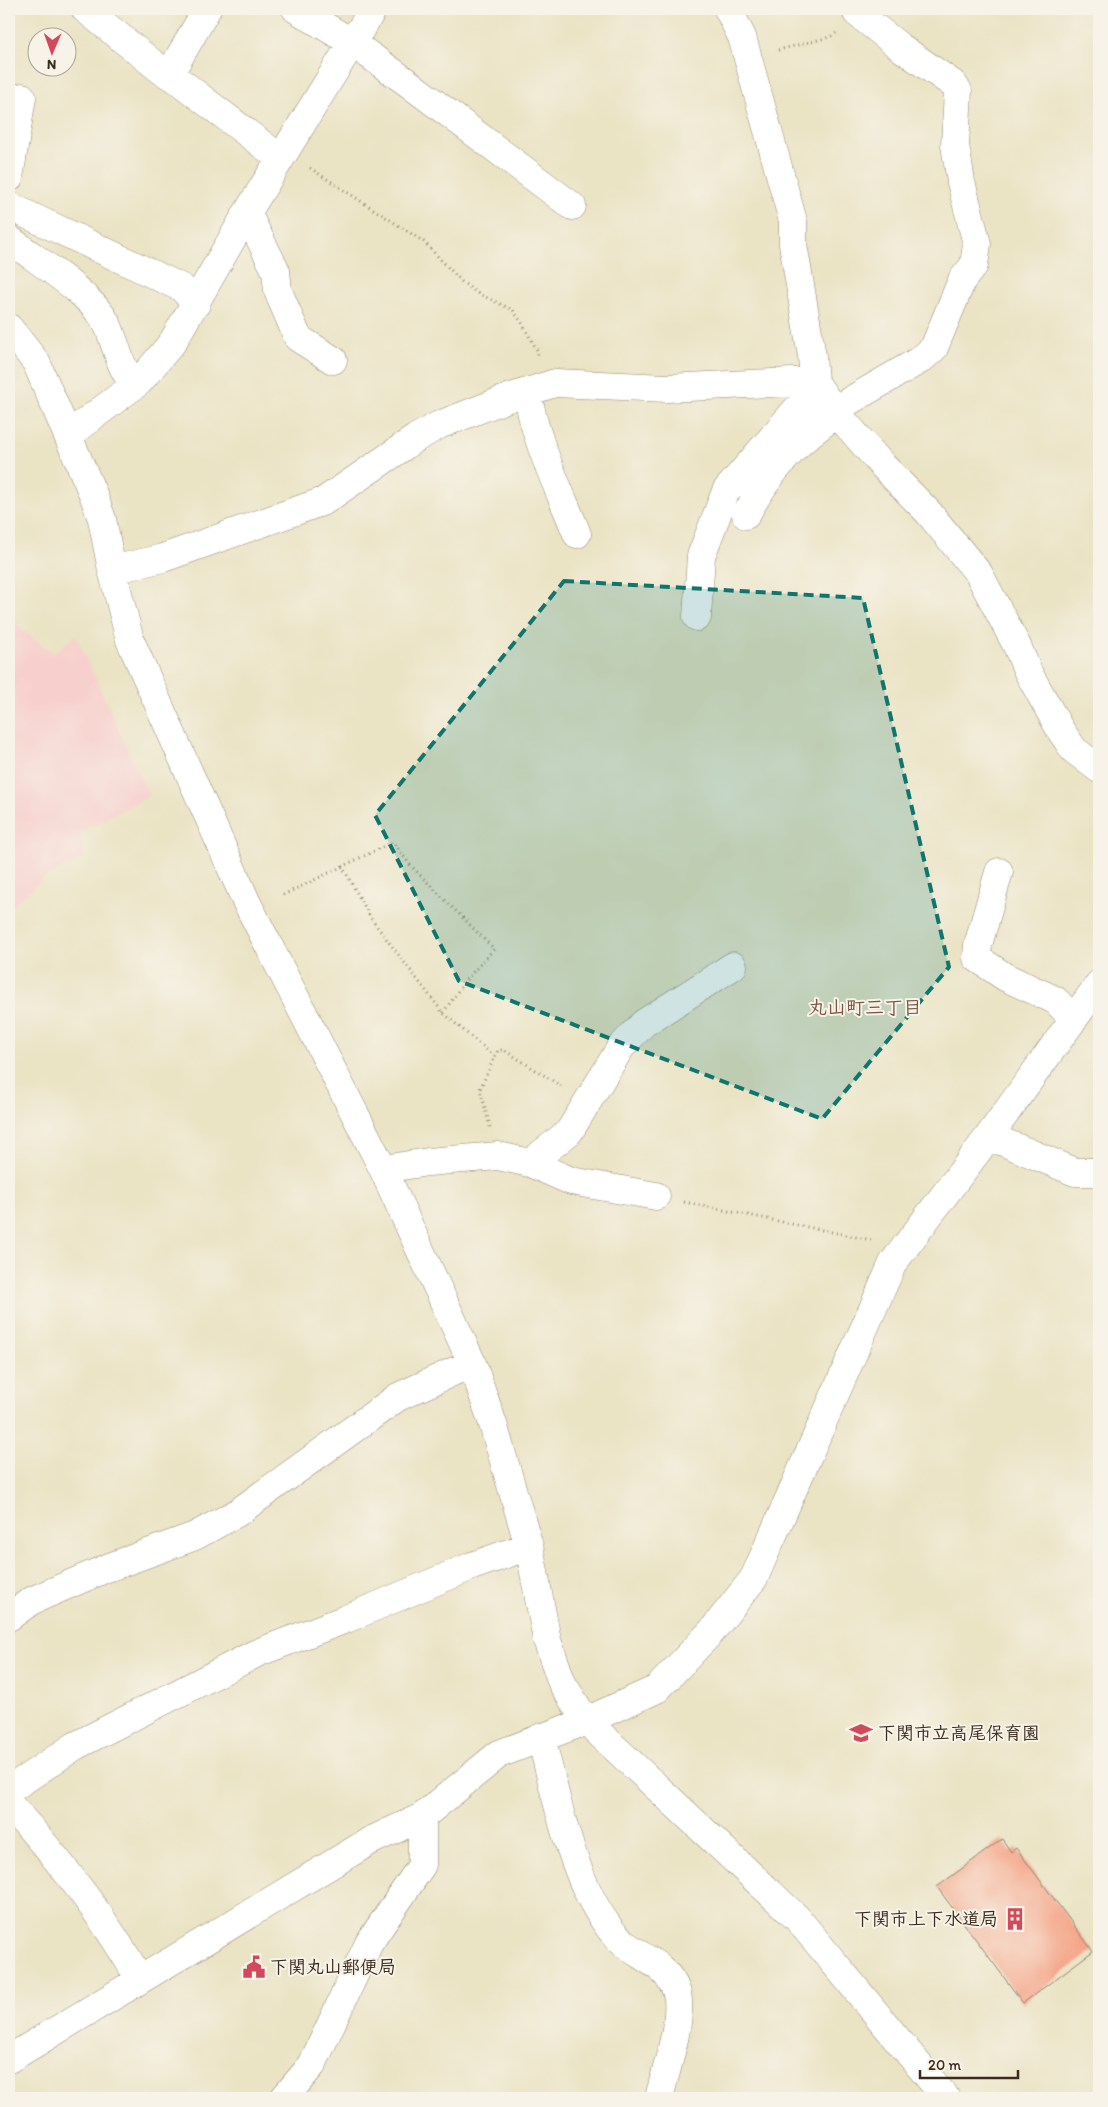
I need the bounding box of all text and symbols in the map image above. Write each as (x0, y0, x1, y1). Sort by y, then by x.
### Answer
north arrow (28, 28, 78, 78)
text: N (47, 56, 57, 73)
district label: 丸山町三丁目 (808, 996, 922, 1019)
school or university icon: 下関市立高尾保育園 (848, 1720, 874, 1746)
place label: 下関市立高尾保育園 (878, 1722, 1040, 1744)
building icon: 下関市上下水道局 (1002, 1906, 1028, 1932)
place label: 下関市上下水道局 (854, 1908, 998, 1930)
public building icon: 下関丸山郵便局 (241, 1954, 267, 1980)
place label: 下関丸山郵便局 (270, 1956, 396, 1978)
scale bar (920, 2047, 1018, 2079)
text: 20 m (928, 2056, 962, 2074)

